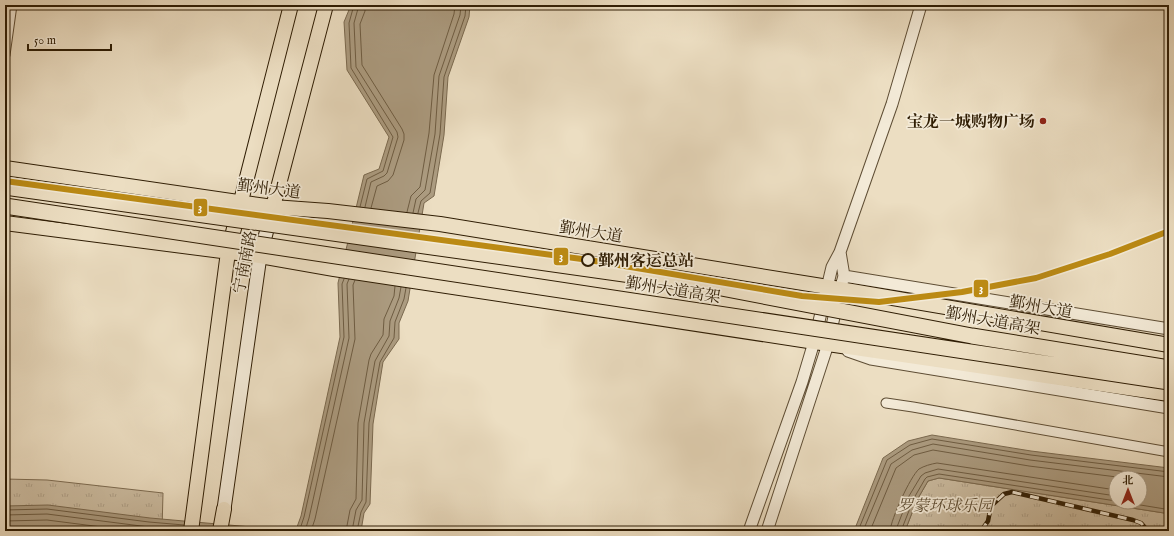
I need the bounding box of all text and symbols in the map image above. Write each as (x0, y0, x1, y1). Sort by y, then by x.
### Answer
scale bar (28, 26, 111, 52)
text: 50 m (34, 33, 56, 48)
place label: 宝龙一城购物广场 (907, 112, 1035, 133)
marker: 宝龙一城购物广场 (1038, 116, 1048, 126)
street label: 鄞州大道 (236, 176, 302, 204)
line badge: 3 (193, 198, 208, 217)
text: 3 (198, 201, 202, 215)
street label: 鄞州大道 (558, 218, 624, 248)
street label: 宁南南路 (230, 229, 262, 296)
line badge: 3 (553, 247, 569, 266)
text: 3 (559, 250, 563, 264)
place label: 鄞州客运总站 (598, 251, 694, 272)
marker: 鄞州客运总站 (581, 253, 595, 267)
street label: 鄞州大道高架 (624, 274, 722, 308)
line badge: 3 (973, 279, 989, 298)
text: 3 (979, 282, 983, 296)
street label: 鄞州大道 (1007, 293, 1074, 323)
street label: 鄞州大道高架 (944, 304, 1042, 340)
north arrow (1108, 470, 1148, 510)
text: 北 (1123, 474, 1134, 488)
park label: 罗蒙环球乐园 (897, 497, 996, 517)

